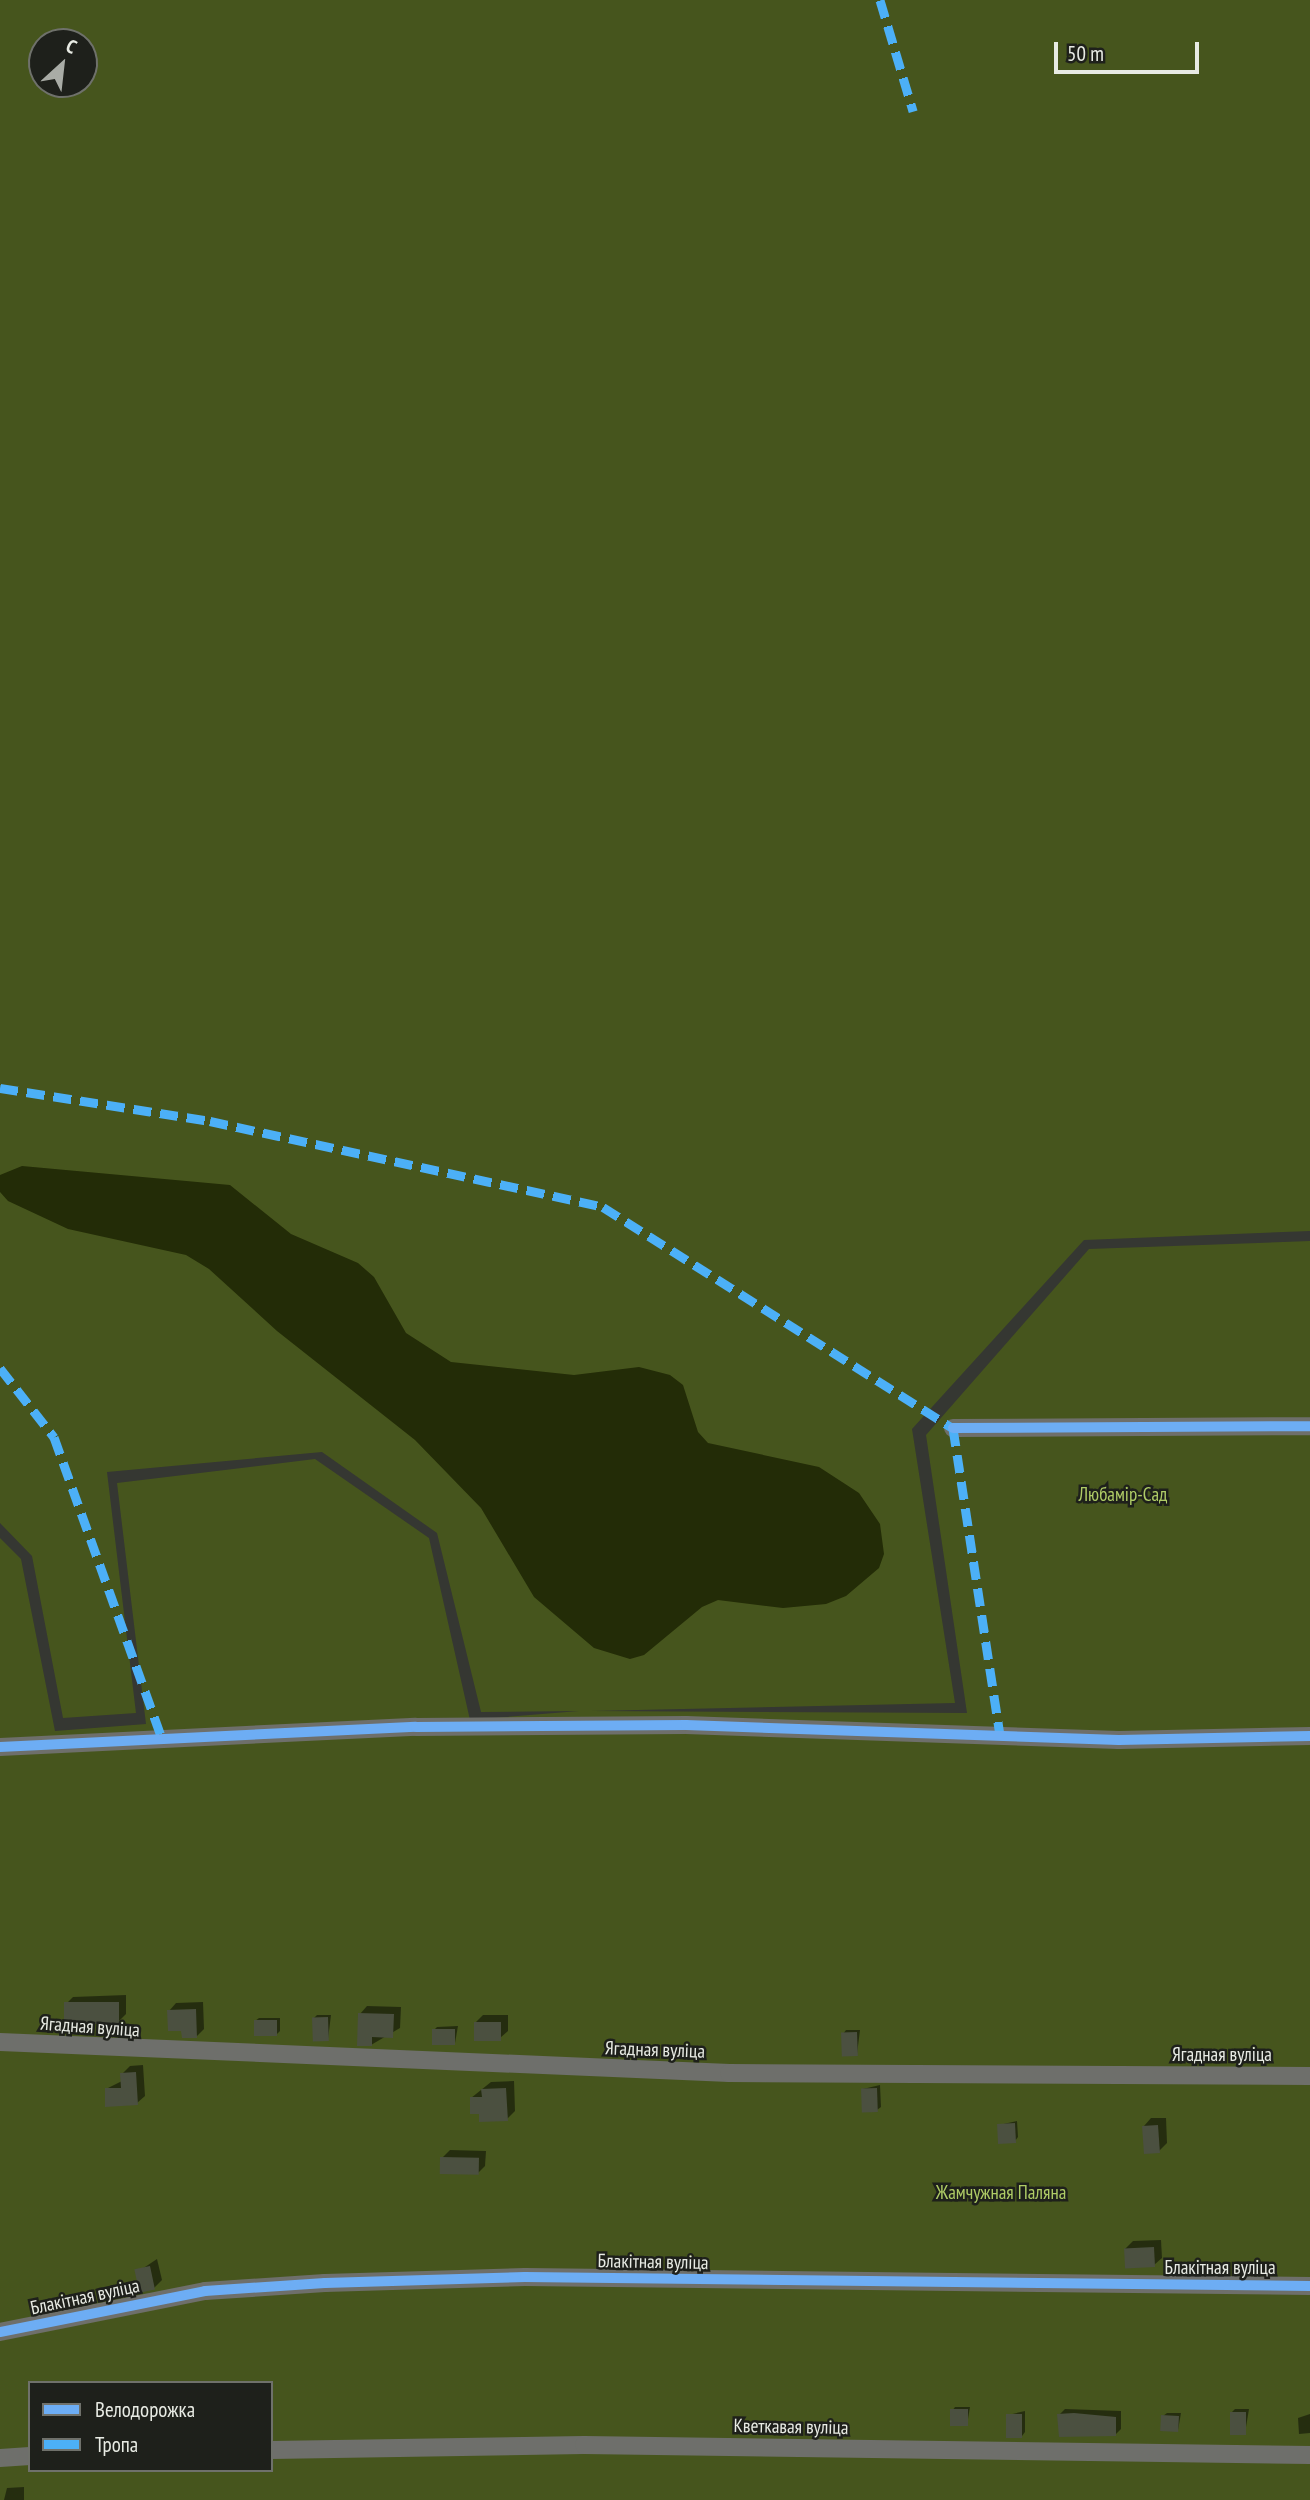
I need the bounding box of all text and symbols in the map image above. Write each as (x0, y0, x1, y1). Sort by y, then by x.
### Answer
north arrow (28, 28, 98, 98)
scale bar (1058, 28, 1203, 72)
text: С (62, 33, 81, 59)
text: 50 m (1067, 40, 1104, 67)
park label: Любамір-Сад (1079, 1484, 1167, 1506)
street label: Ягадная вуліца (39, 2012, 141, 2042)
street label: Ягадная вуліца (605, 2037, 705, 2063)
street label: Ягадная вуліца (1172, 2044, 1272, 2066)
park label: Жамчужная Паляна (936, 2182, 1066, 2204)
street label: Блакітная вуліца (597, 2250, 709, 2274)
street label: Блакітная вуліца (1165, 2257, 1275, 2279)
street label: Блакітная вуліца (28, 2274, 142, 2320)
legend (28, 2381, 273, 2472)
text: Велодорожка (95, 2396, 195, 2423)
street label: Кветкавая вуліца (733, 2415, 849, 2439)
text: Тропа (95, 2431, 138, 2458)

